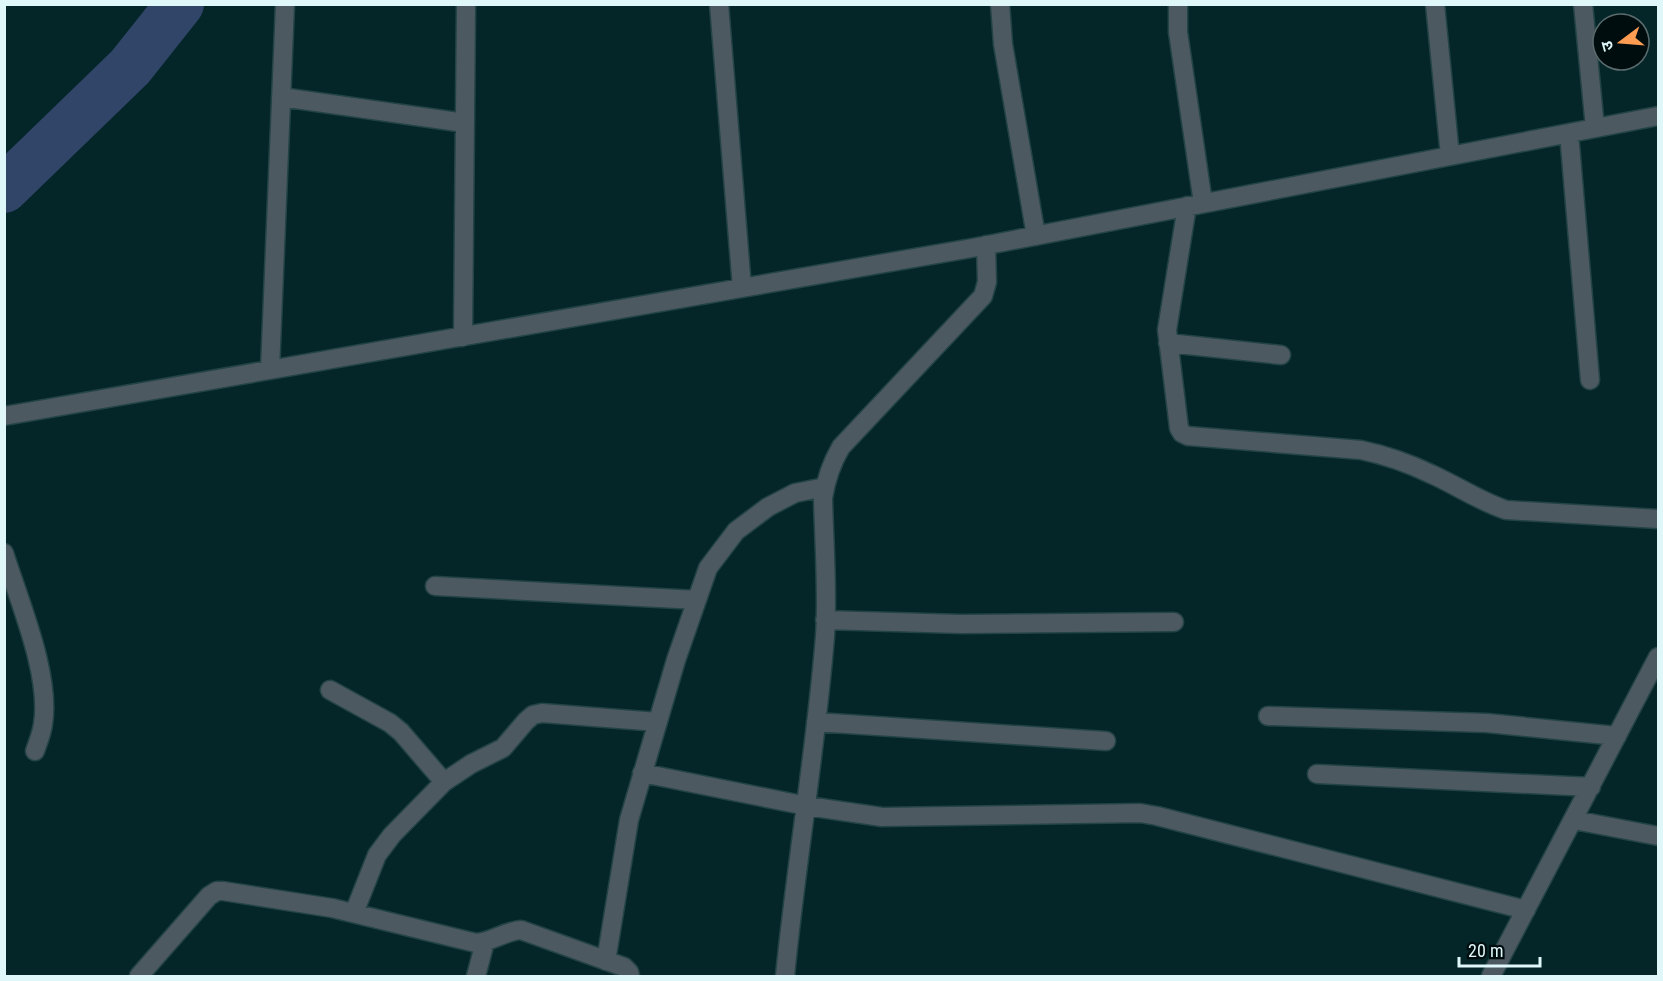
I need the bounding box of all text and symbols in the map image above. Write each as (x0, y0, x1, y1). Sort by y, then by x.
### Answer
north arrow (1591, 12, 1651, 72)
text: उ (1596, 38, 1617, 53)
scale bar (1459, 930, 1540, 968)
text: 20 m (1468, 940, 1503, 961)

